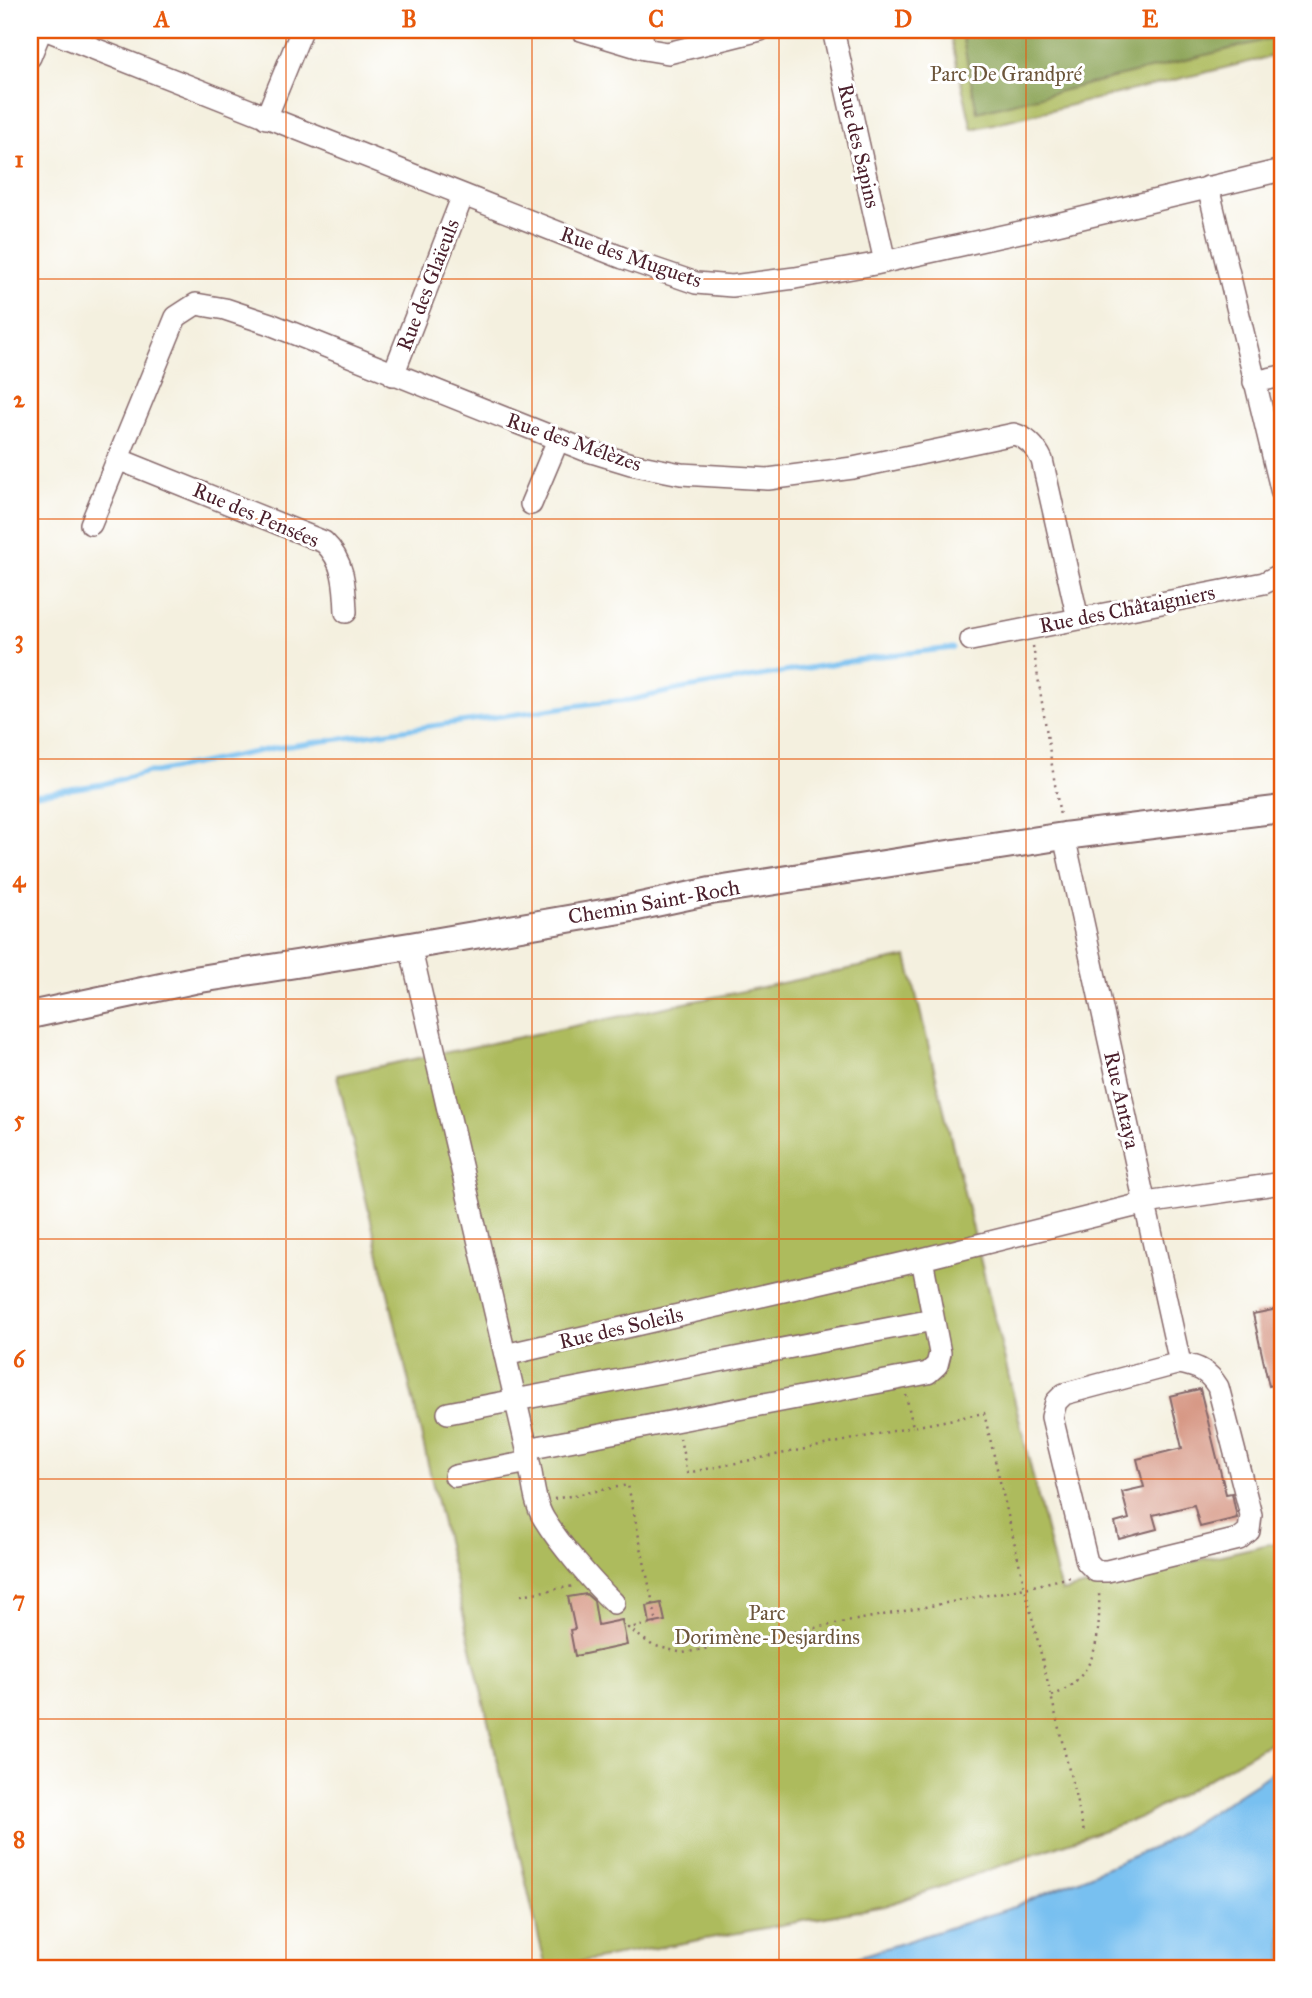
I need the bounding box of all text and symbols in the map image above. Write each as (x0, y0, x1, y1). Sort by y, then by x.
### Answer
text: A (152, 5, 170, 33)
text: B (401, 5, 417, 33)
text: C (648, 5, 664, 33)
text: D (894, 5, 912, 33)
text: E (1142, 5, 1159, 33)
park label: Parc De Grandpré (930, 61, 1082, 87)
street label: Rue des Sapins (832, 81, 886, 211)
text: 1 (14, 145, 24, 173)
street label: Rue des Glaïeuls (391, 215, 465, 355)
street label: Rue des Muguets (557, 221, 705, 293)
text: 2 (13, 385, 25, 413)
street label: Rue des Mélèzes (503, 407, 645, 477)
street label: Rue des Pensées (189, 477, 323, 553)
street label: Rue des Châtaigniers (1037, 579, 1217, 639)
text: 3 (14, 625, 24, 654)
text: 4 (13, 865, 27, 893)
street label: Chemin Saint-Roch (566, 874, 742, 930)
street label: Rue Antaya (1098, 1049, 1146, 1151)
text: 5 (14, 1105, 25, 1133)
street label: Rue des Soleils (556, 1301, 686, 1355)
text: 6 (13, 1345, 26, 1373)
text: 7 (13, 1585, 25, 1613)
park label: Parc Dorimène-Desjardins (674, 1600, 860, 1650)
text: 8 (13, 1825, 25, 1853)

